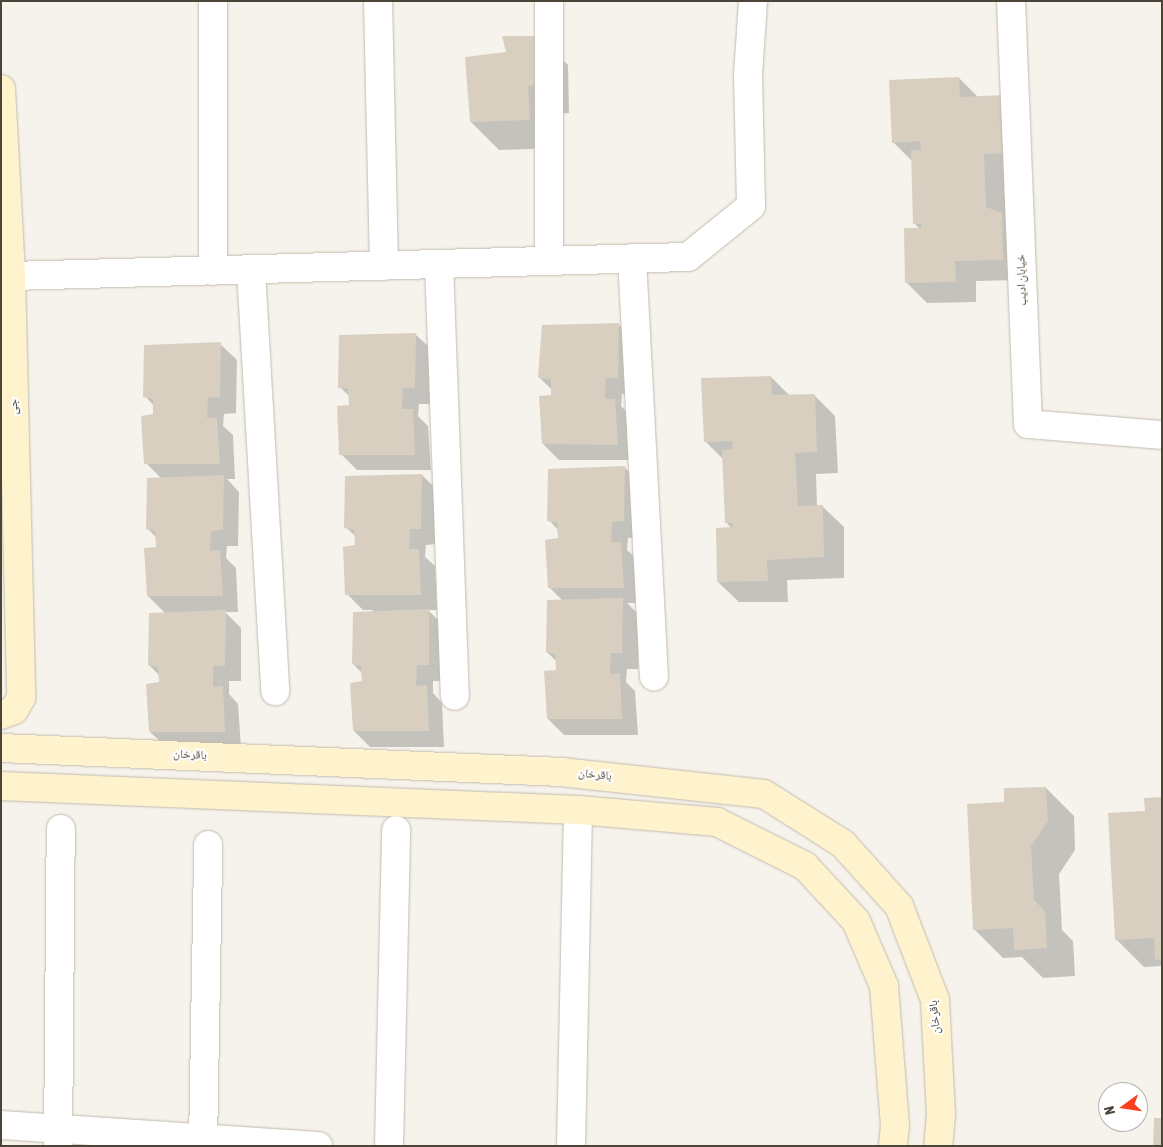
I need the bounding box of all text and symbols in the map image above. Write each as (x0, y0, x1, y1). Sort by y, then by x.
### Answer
street label: خیابان ادیب (1014, 254, 1030, 306)
street label: جی (7, 399, 21, 415)
street label: باقرخان (173, 747, 207, 763)
street label: باقرخان (577, 766, 613, 784)
street label: باقرخان (926, 999, 944, 1035)
north arrow (1098, 1082, 1148, 1132)
text: N (1101, 1104, 1118, 1116)

